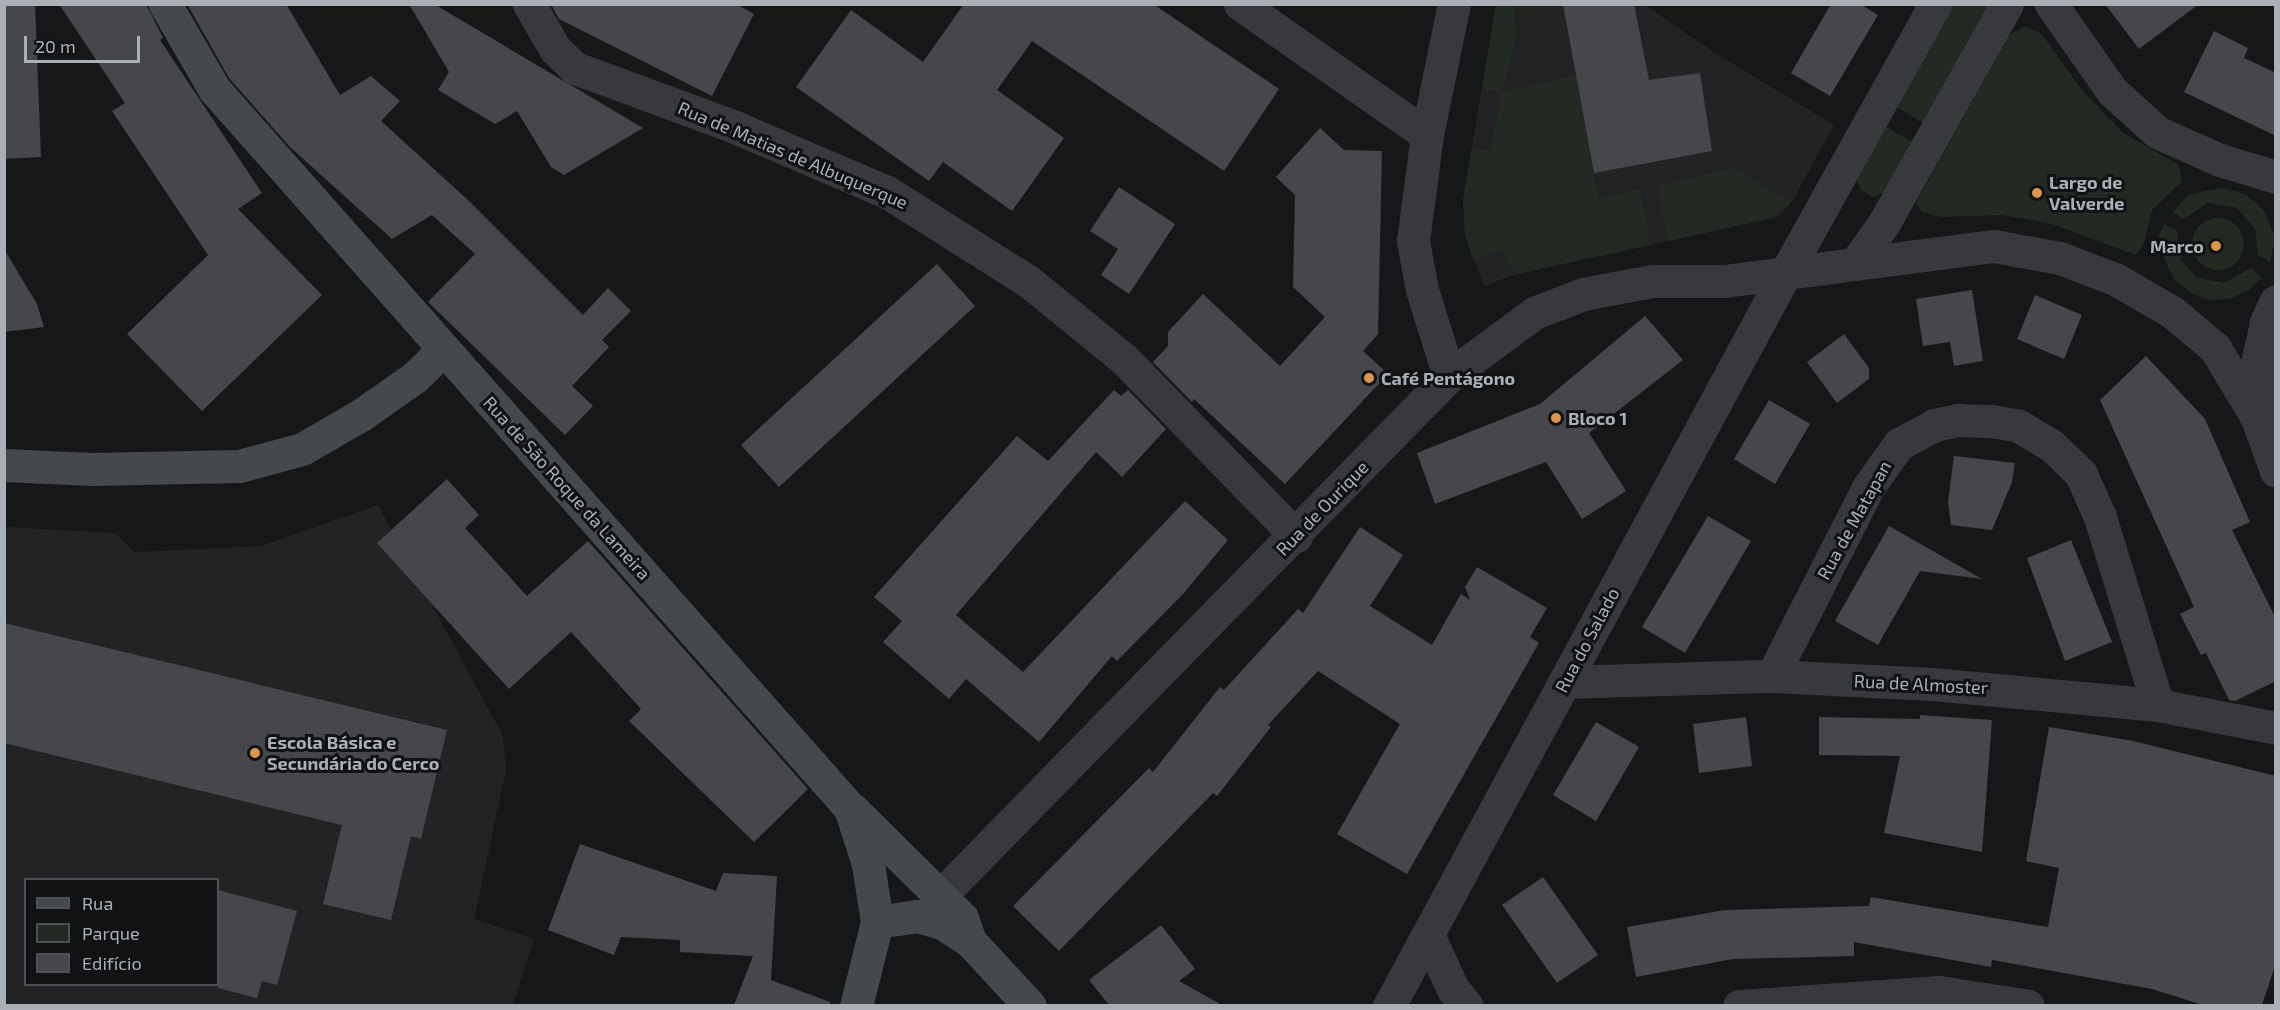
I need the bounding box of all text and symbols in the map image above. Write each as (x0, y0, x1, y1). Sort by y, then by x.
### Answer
scale bar (27, 24, 142, 62)
text: 20 m (35, 35, 76, 57)
street label: Rua de Matias de Albuquerque (675, 97, 911, 213)
place label: Largo de Valverde (2049, 172, 2124, 214)
marker: Largo de Valverde (2030, 186, 2044, 200)
place label: Marco (2150, 235, 2204, 257)
marker: Marco (2209, 239, 2223, 253)
place label: Café Pentágono (1381, 367, 1515, 389)
marker: Café Pentágono (1362, 371, 1376, 385)
street label: Rua de São Roque da Lameira (479, 392, 655, 584)
place label: Bloco 1 (1568, 407, 1627, 429)
marker: Bloco 1 (1549, 411, 1563, 425)
street label: Rua de Ourique (1271, 456, 1373, 560)
street label: Rua de Matapan (1812, 457, 1896, 583)
street label: Rua do Salado (1550, 584, 1624, 696)
street label: Rua de Almoster (1853, 670, 1989, 698)
place label: Escola Básica e Secundária do Cerco (267, 732, 439, 774)
marker: Escola Básica e Secundária do Cerco (248, 746, 262, 760)
legend (24, 878, 219, 986)
text: Rua (82, 892, 113, 914)
text: Parque (82, 922, 140, 944)
text: Edifício (82, 952, 142, 974)

